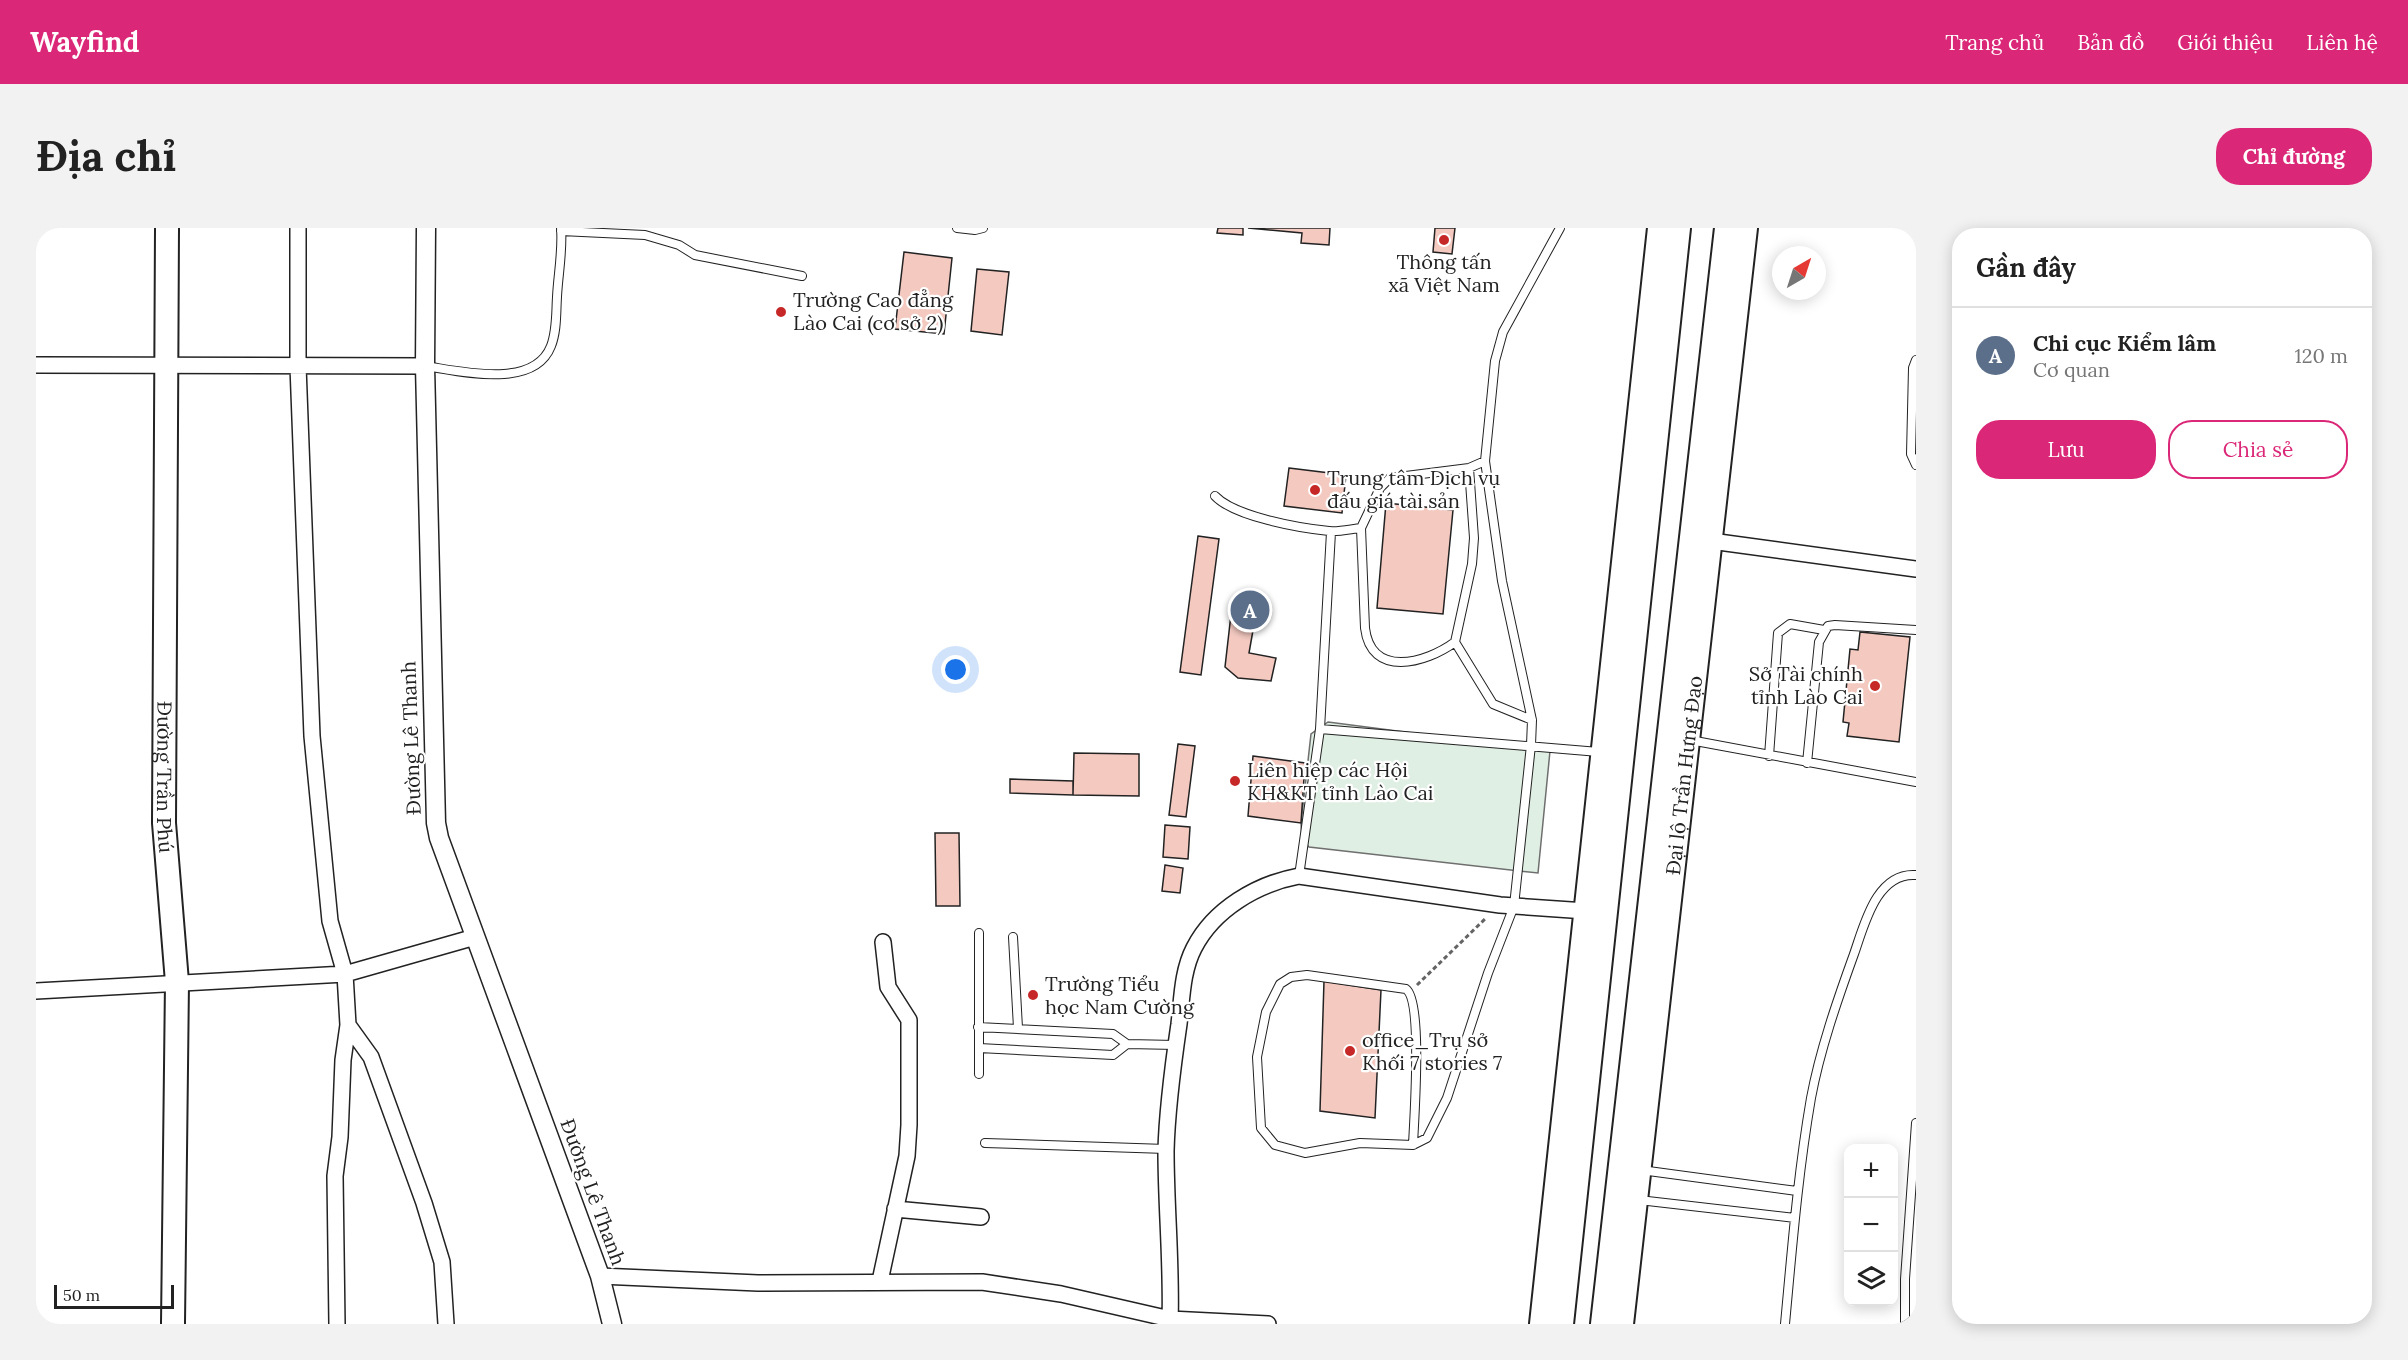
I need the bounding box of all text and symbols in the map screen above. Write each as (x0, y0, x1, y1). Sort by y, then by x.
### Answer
text: Wayfind (30, 24, 139, 60)
text: Trang chủ (1945, 29, 2044, 56)
text: Bản đồ (2077, 29, 2144, 56)
text: Giới thiệu (2177, 29, 2273, 56)
text: Liên hệ (2306, 29, 2378, 56)
button: Chỉ đường (2216, 128, 2372, 185)
text: Địa chỉ (36, 129, 176, 183)
marker: Thông tấn xã Việt Nam (1437, 233, 1451, 247)
north arrow (1772, 246, 1826, 300)
place label: Thông tấn xã Việt Nam (1388, 249, 1500, 297)
text: Gần đây (1976, 251, 2076, 284)
place label: Trường Cao đẳng Lào Cai (cơ sở 2) (793, 287, 954, 336)
marker: Trường Cao đẳng Lào Cai (cơ sở 2) (774, 305, 788, 319)
text: Chi cục Kiểm lâm (2033, 329, 2216, 357)
text: A (1989, 343, 2002, 368)
text: 120 m (2294, 343, 2348, 368)
text: Cơ quan (2033, 357, 2110, 382)
button: Lưu (1976, 420, 2156, 479)
button: Chia sẻ (2168, 420, 2348, 479)
place label: Trung tâm Dịch vụ đấu giá tài sản (1327, 465, 1500, 513)
marker: Trung tâm Dịch vụ đấu giá tài sản (1308, 483, 1322, 497)
pin: A (1230, 588, 1270, 632)
your location (941, 655, 970, 684)
street label: Đường Lê Thanh (395, 661, 426, 815)
place label: Sở Tài chính tỉnh Lào Cai (1749, 661, 1863, 709)
street label: Đại lộ Trần Hưng Đạo (1660, 674, 1707, 876)
marker: Sở Tài chính tỉnh Lào Cai (1868, 679, 1882, 693)
street label: Đường Trần Phú (152, 701, 179, 854)
place label: Liên hiệp các Hội KH&KT tỉnh Lào Cai (1247, 757, 1433, 805)
marker: Liên hiệp các Hội KH&KT tỉnh Lào Cai (1228, 774, 1242, 788)
place label: Trường Tiểu học Nam Cường (1045, 971, 1195, 1019)
marker: Trường Tiểu học Nam Cường (1026, 988, 1040, 1002)
place label: office_Trụ sở Khối 7 stories 7 (1362, 1027, 1502, 1075)
marker: office_Trụ sở Khối 7 stories 7 (1343, 1044, 1357, 1058)
street label: Đường Lê Thanh (555, 1115, 632, 1268)
map controls (1844, 1144, 1898, 1306)
button: + (1844, 1144, 1898, 1198)
button: − (1844, 1198, 1898, 1252)
button: layers (1844, 1252, 1898, 1306)
scale bar (54, 1282, 174, 1310)
text: 50 m (63, 1285, 100, 1305)

